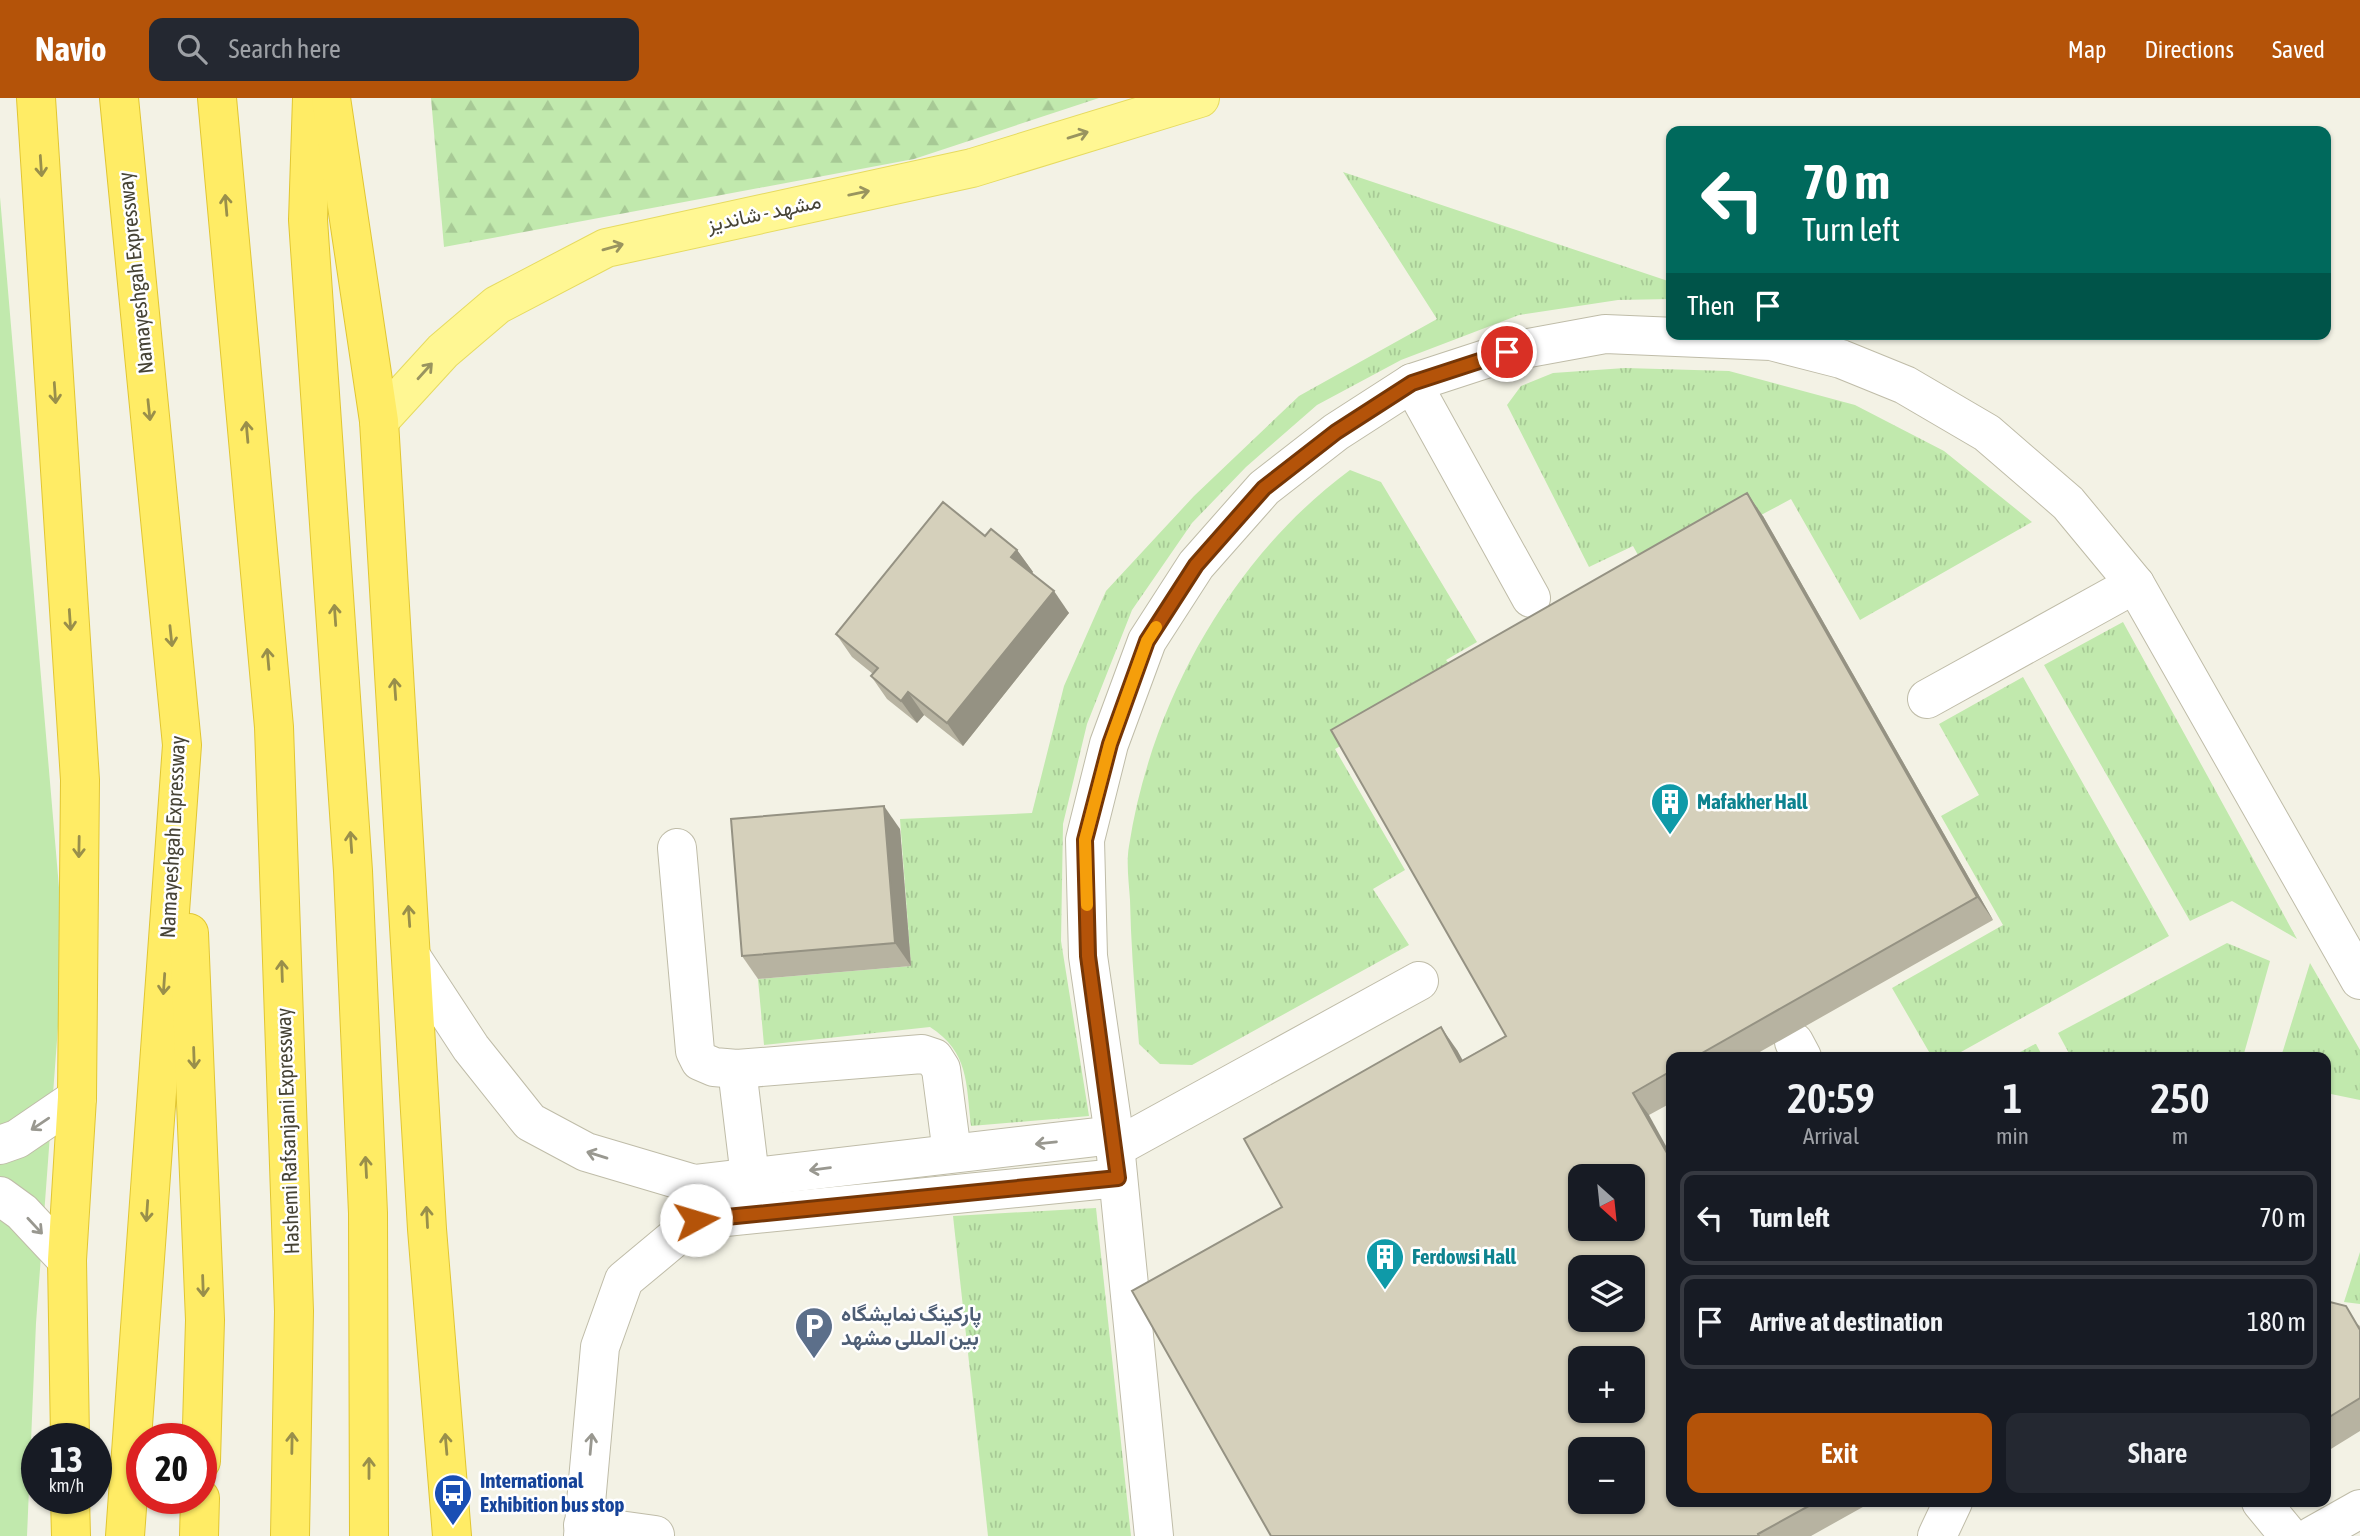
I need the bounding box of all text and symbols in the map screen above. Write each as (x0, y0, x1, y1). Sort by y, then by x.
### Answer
search box (149, 18, 639, 81)
text: Navio (35, 30, 107, 68)
icon: search (173, 30, 211, 68)
text: Search here (229, 34, 341, 64)
text: Map (2068, 36, 2106, 63)
text: Directions (2144, 36, 2234, 63)
text: Saved (2272, 36, 2325, 63)
one-way arrow (1067, 128, 1089, 141)
text: 70 m (1802, 153, 1890, 209)
one-way arrow (34, 154, 47, 177)
icon: left (1687, 154, 1778, 245)
street label: Namayeshgah Expressway (112, 171, 158, 375)
one-way arrow (847, 185, 870, 199)
street label: مشهد - شاندیز (704, 188, 824, 238)
one-way arrow (220, 195, 233, 217)
text: Turn left (1802, 211, 1900, 248)
one-way arrow (601, 240, 623, 253)
icon: arrive (1749, 287, 1787, 325)
text: Then (1687, 291, 1735, 321)
pin (1477, 322, 1537, 382)
icon: arrive (1488, 333, 1526, 371)
one-way arrow (416, 363, 433, 380)
one-way arrow (49, 381, 62, 404)
one-way arrow (143, 398, 156, 421)
one-way arrow (240, 421, 253, 444)
one-way arrow (328, 604, 341, 626)
one-way arrow (64, 608, 77, 631)
one-way arrow (165, 624, 178, 647)
one-way arrow (261, 648, 274, 670)
one-way arrow (388, 679, 401, 701)
street label: Namayeshgah Expressway (155, 735, 189, 939)
building icon: Mafakher Hall (1649, 781, 1691, 836)
place label: Mafakher Hall (1697, 789, 1808, 813)
one-way arrow (344, 830, 357, 853)
one-way arrow (73, 836, 86, 859)
one-way arrow (402, 906, 415, 928)
one-way arrow (276, 960, 289, 983)
one-way arrow (157, 973, 170, 995)
street label: Hashemi Rafsanjani Expressway (271, 1007, 303, 1255)
one-way arrow (188, 1046, 201, 1069)
text: 20:59 (1787, 1074, 1875, 1122)
text: 1 (2003, 1074, 2022, 1122)
text: 250 (2150, 1074, 2210, 1122)
one-way arrow (30, 1117, 50, 1131)
text: Arrival (1803, 1123, 1859, 1149)
text: min (1996, 1123, 2029, 1149)
text: m (2172, 1123, 2188, 1149)
one-way arrow (1035, 1136, 1058, 1149)
one-way arrow (587, 1148, 609, 1161)
one-way arrow (359, 1156, 372, 1179)
one-way arrow (809, 1162, 832, 1175)
north arrow (1568, 1164, 1645, 1241)
map controls (1568, 1164, 1645, 1514)
position arrow (659, 1183, 733, 1257)
one-way arrow (140, 1199, 153, 1222)
icon: left (1691, 1199, 1729, 1237)
text: Turn left (1750, 1203, 1830, 1233)
text: 70 m (2259, 1203, 2306, 1233)
one-way arrow (420, 1206, 433, 1229)
one-way arrow (27, 1217, 44, 1234)
building icon: Ferdowsi Hall (1364, 1236, 1406, 1291)
place label: Ferdowsi Hall (1412, 1244, 1517, 1268)
button: layers (1568, 1255, 1645, 1332)
one-way arrow (197, 1274, 210, 1297)
place label: پارکینگ نمایشگاه بین المللی مشهد (841, 1301, 981, 1351)
icon: arrive (1691, 1303, 1729, 1341)
parking icon: پارکینگ نمایشگاه بین المللی مشهد (793, 1305, 835, 1360)
text: Arrive at destination (1750, 1307, 1943, 1337)
text: 180 m (2247, 1307, 2306, 1337)
button: + (1568, 1346, 1645, 1423)
button: Exit (1687, 1413, 1992, 1493)
button: Share (2006, 1413, 2310, 1493)
speed limit sign: 20 (126, 1423, 217, 1514)
one-way arrow (285, 1432, 299, 1455)
one-way arrow (439, 1433, 452, 1455)
one-way arrow (585, 1433, 598, 1455)
button: − (1568, 1437, 1645, 1514)
text: 13 (50, 1439, 83, 1479)
one-way arrow (362, 1457, 375, 1480)
place label: International Exhibition bus stop (480, 1468, 625, 1516)
bus stop icon: International Exhibition bus stop (432, 1472, 474, 1527)
text: km/h (49, 1475, 84, 1496)

